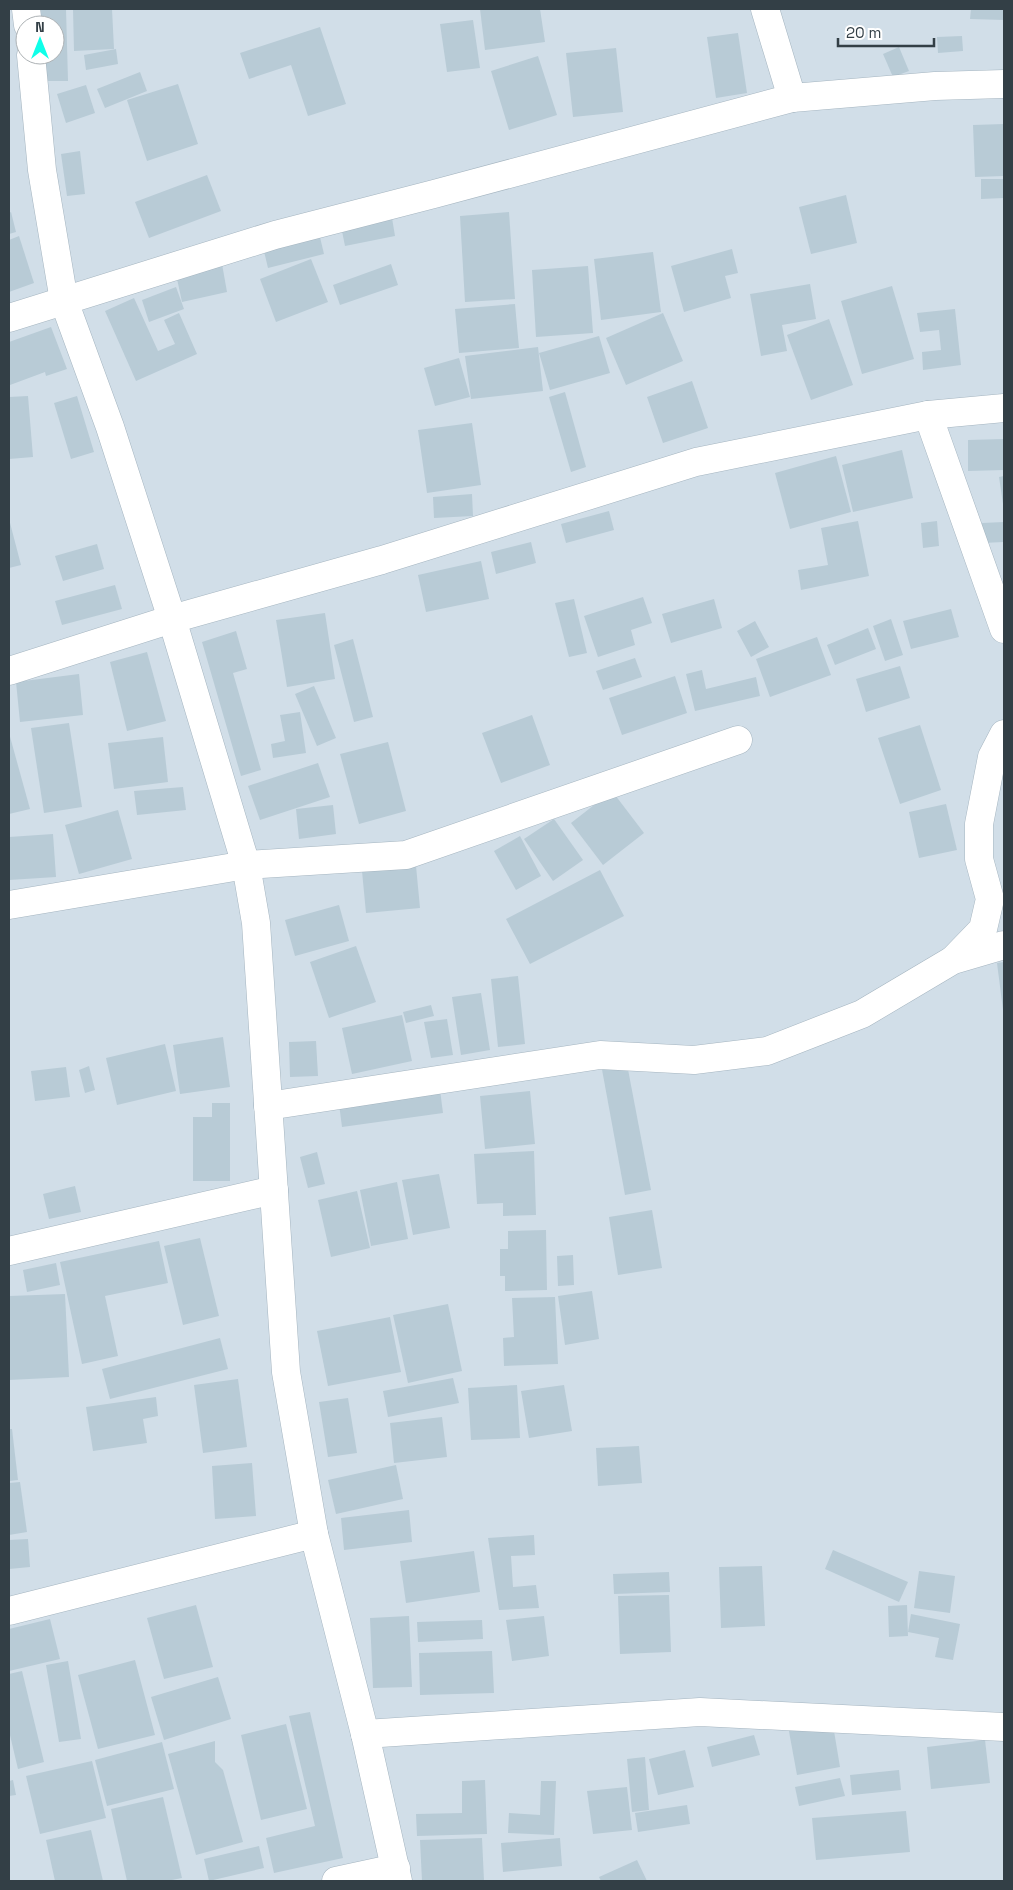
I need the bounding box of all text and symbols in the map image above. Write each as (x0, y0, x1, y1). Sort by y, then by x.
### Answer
north arrow (15, 15, 65, 65)
scale bar (838, 15, 934, 47)
text: N (35, 18, 45, 36)
text: 20 m (846, 23, 881, 42)

